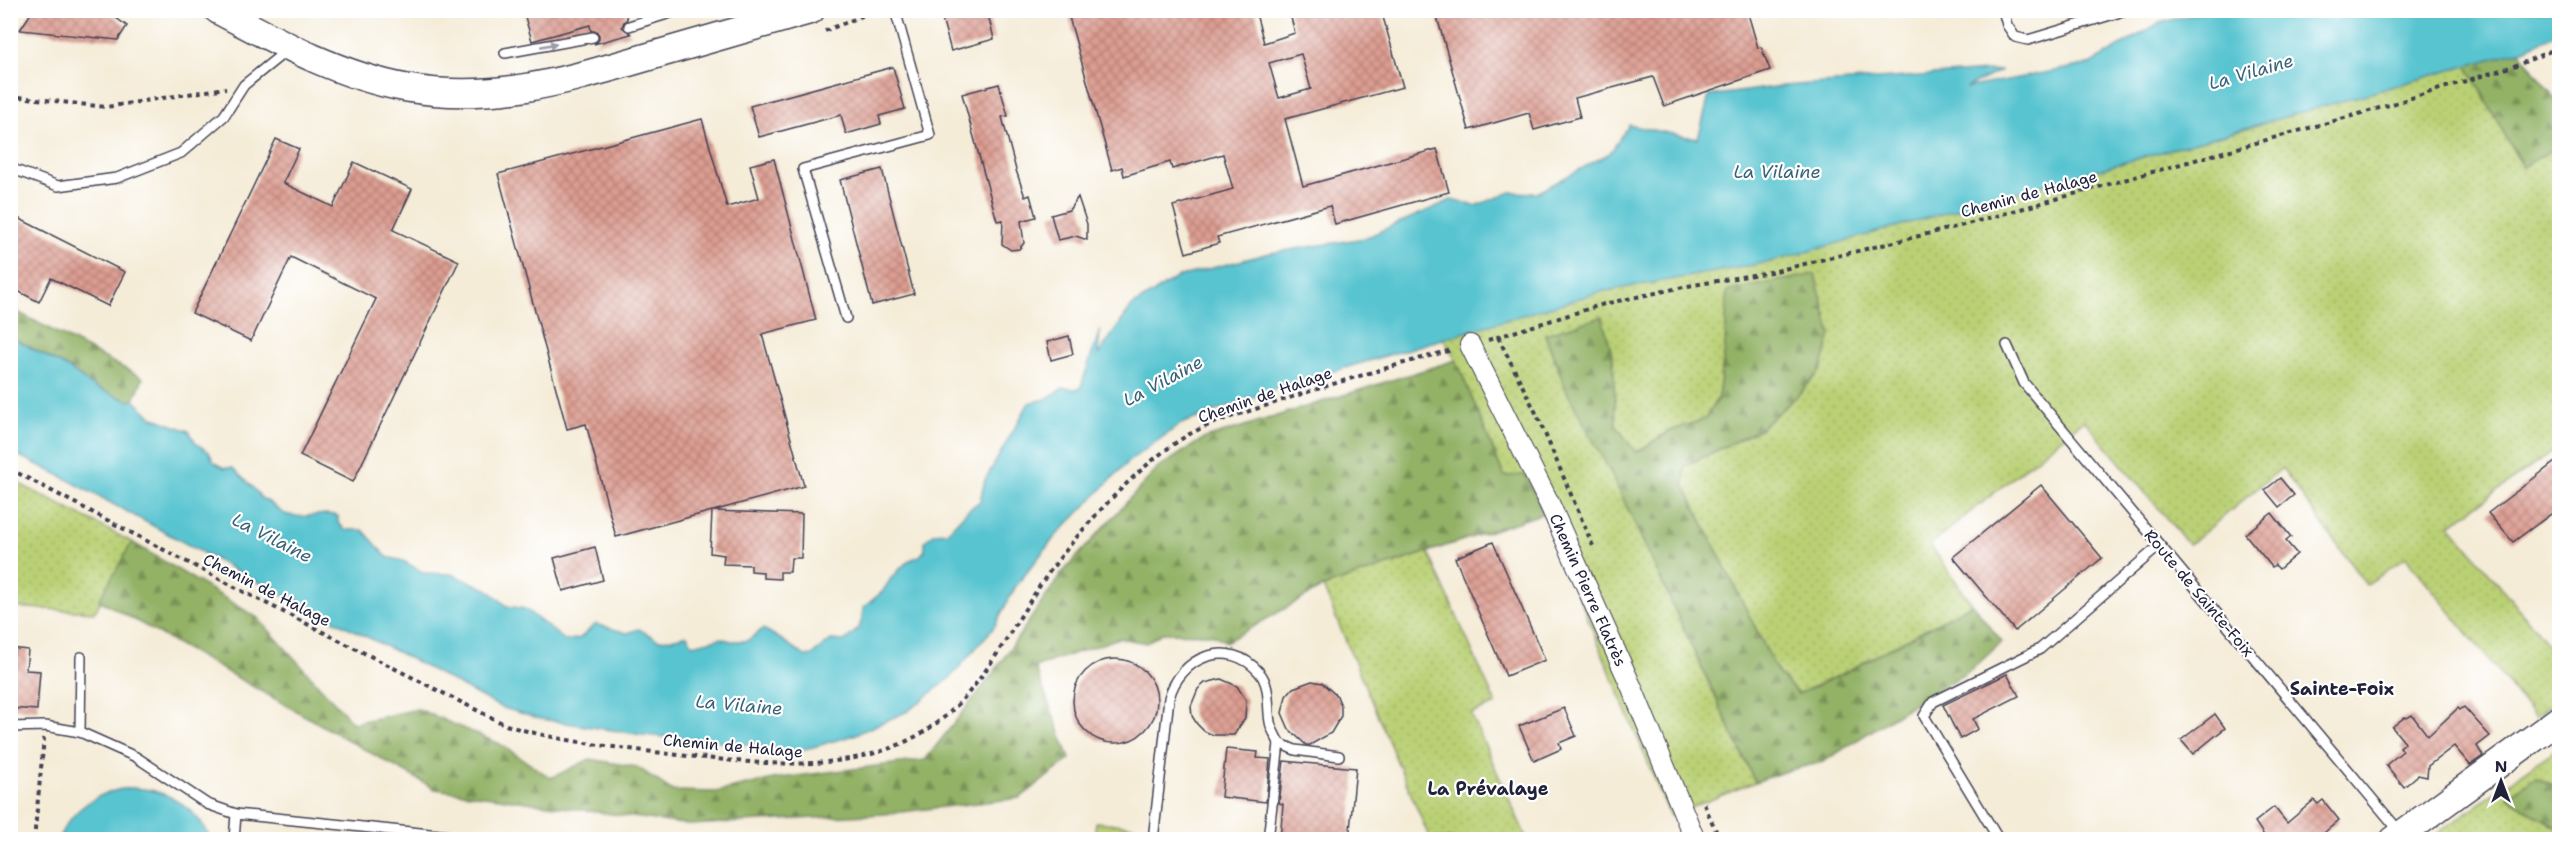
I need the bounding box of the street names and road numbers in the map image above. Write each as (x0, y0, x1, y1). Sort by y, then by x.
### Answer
street label: Chemin de Halage (1958, 166, 2100, 222)
street label: Chemin de Halage (1195, 362, 1335, 428)
street label: Chemin Pierre Flatrès (1545, 510, 1631, 670)
street label: Route de Sainte-Foix (2140, 525, 2258, 661)
street label: Chemin de Halage (200, 549, 334, 631)
street label: Chemin de Halage (662, 729, 804, 763)

